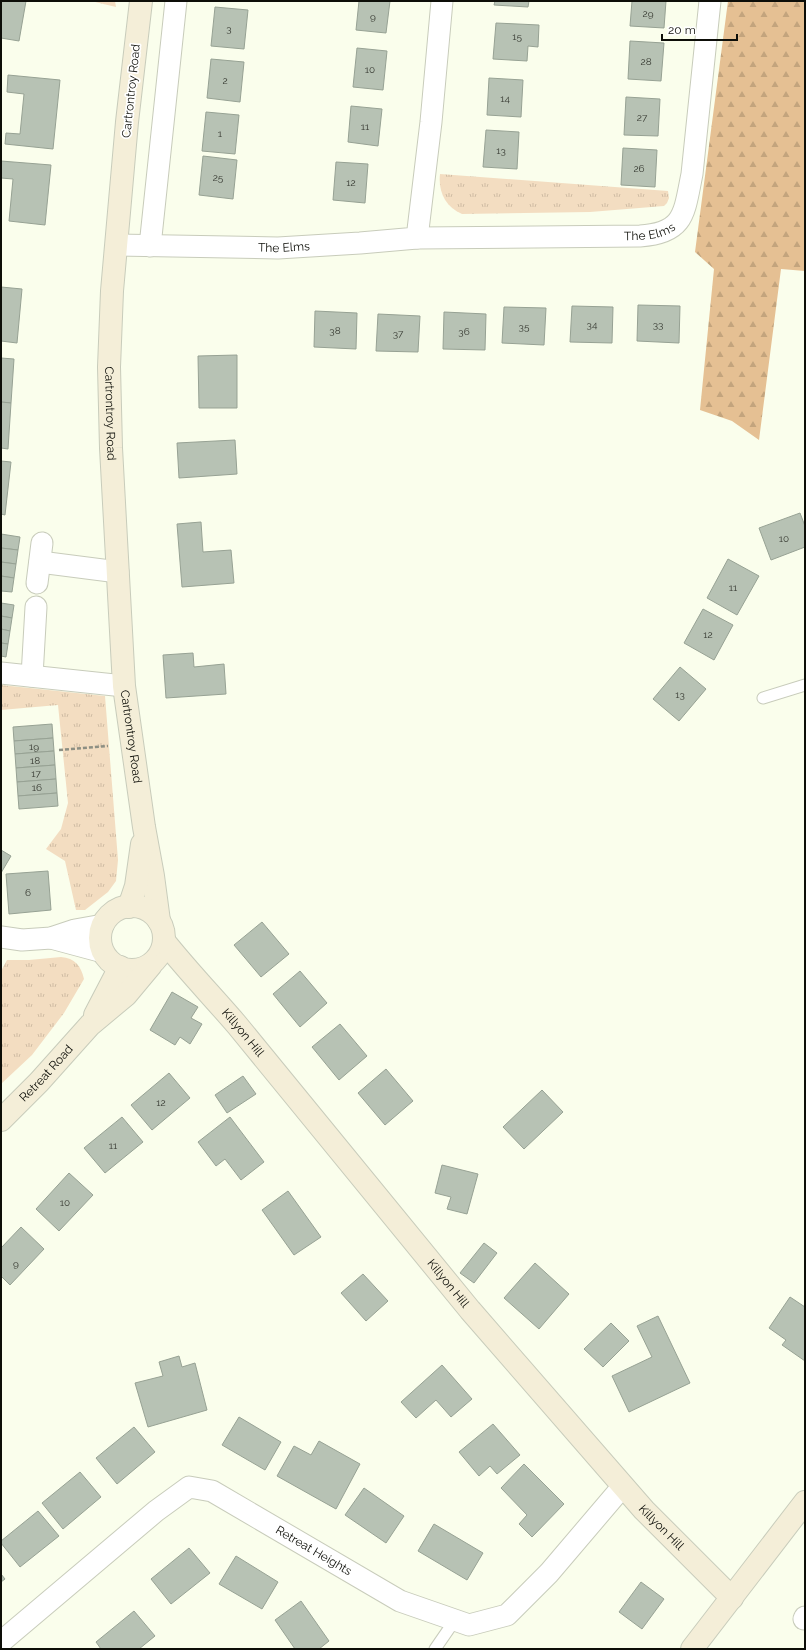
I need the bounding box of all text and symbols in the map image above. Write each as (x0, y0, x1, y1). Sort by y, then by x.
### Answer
house number: 29 (642, 8, 654, 19)
house number: 9 (370, 11, 376, 22)
scale bar (662, 16, 737, 42)
house number: 3 (226, 23, 232, 34)
text: 20 m (668, 23, 696, 37)
house number: 15 (512, 31, 522, 42)
street label: Cartrontroy Road (119, 43, 143, 139)
house number: 28 (640, 56, 652, 67)
house number: 10 (365, 64, 375, 75)
house number: 2 (222, 75, 228, 86)
house number: 14 (500, 93, 510, 104)
house number: 27 (637, 112, 648, 123)
house number: 11 (361, 121, 370, 132)
house number: 1 (218, 128, 223, 139)
house number: 13 (496, 145, 506, 156)
house number: 26 (633, 163, 645, 174)
house number: 25 (213, 172, 224, 183)
house number: 12 (346, 177, 356, 188)
street label: The Elms (624, 220, 678, 243)
street label: The Elms (258, 239, 310, 255)
house number: 34 (587, 319, 598, 330)
house number: 33 (653, 319, 663, 330)
house number: 35 (519, 321, 530, 332)
house number: 38 (329, 325, 341, 336)
house number: 36 (458, 326, 470, 337)
house number: 37 (393, 328, 404, 339)
street label: Cartrontroy Road (102, 366, 119, 461)
house number: 10 (779, 533, 789, 544)
house number: 11 (729, 582, 738, 593)
house number: 12 (703, 629, 713, 640)
street label: Cartrontroy Road (118, 689, 145, 784)
house number: 13 (675, 689, 685, 700)
house number: 19 (29, 741, 39, 752)
house number: 18 (30, 755, 40, 766)
house number: 17 (31, 768, 41, 779)
house number: 16 (32, 782, 42, 793)
house number: 6 (25, 887, 31, 898)
street label: Killyon Hill (219, 1006, 267, 1060)
street label: Retreat Road (17, 1042, 76, 1104)
house number: 12 (156, 1097, 166, 1108)
house number: 11 (109, 1140, 118, 1151)
house number: 10 (60, 1197, 70, 1208)
street label: Killyon Hill (424, 1256, 473, 1311)
house number: 9 (13, 1258, 19, 1269)
street label: Killyon Hill (636, 1502, 687, 1553)
street label: Retreat Heights (273, 1523, 355, 1578)

